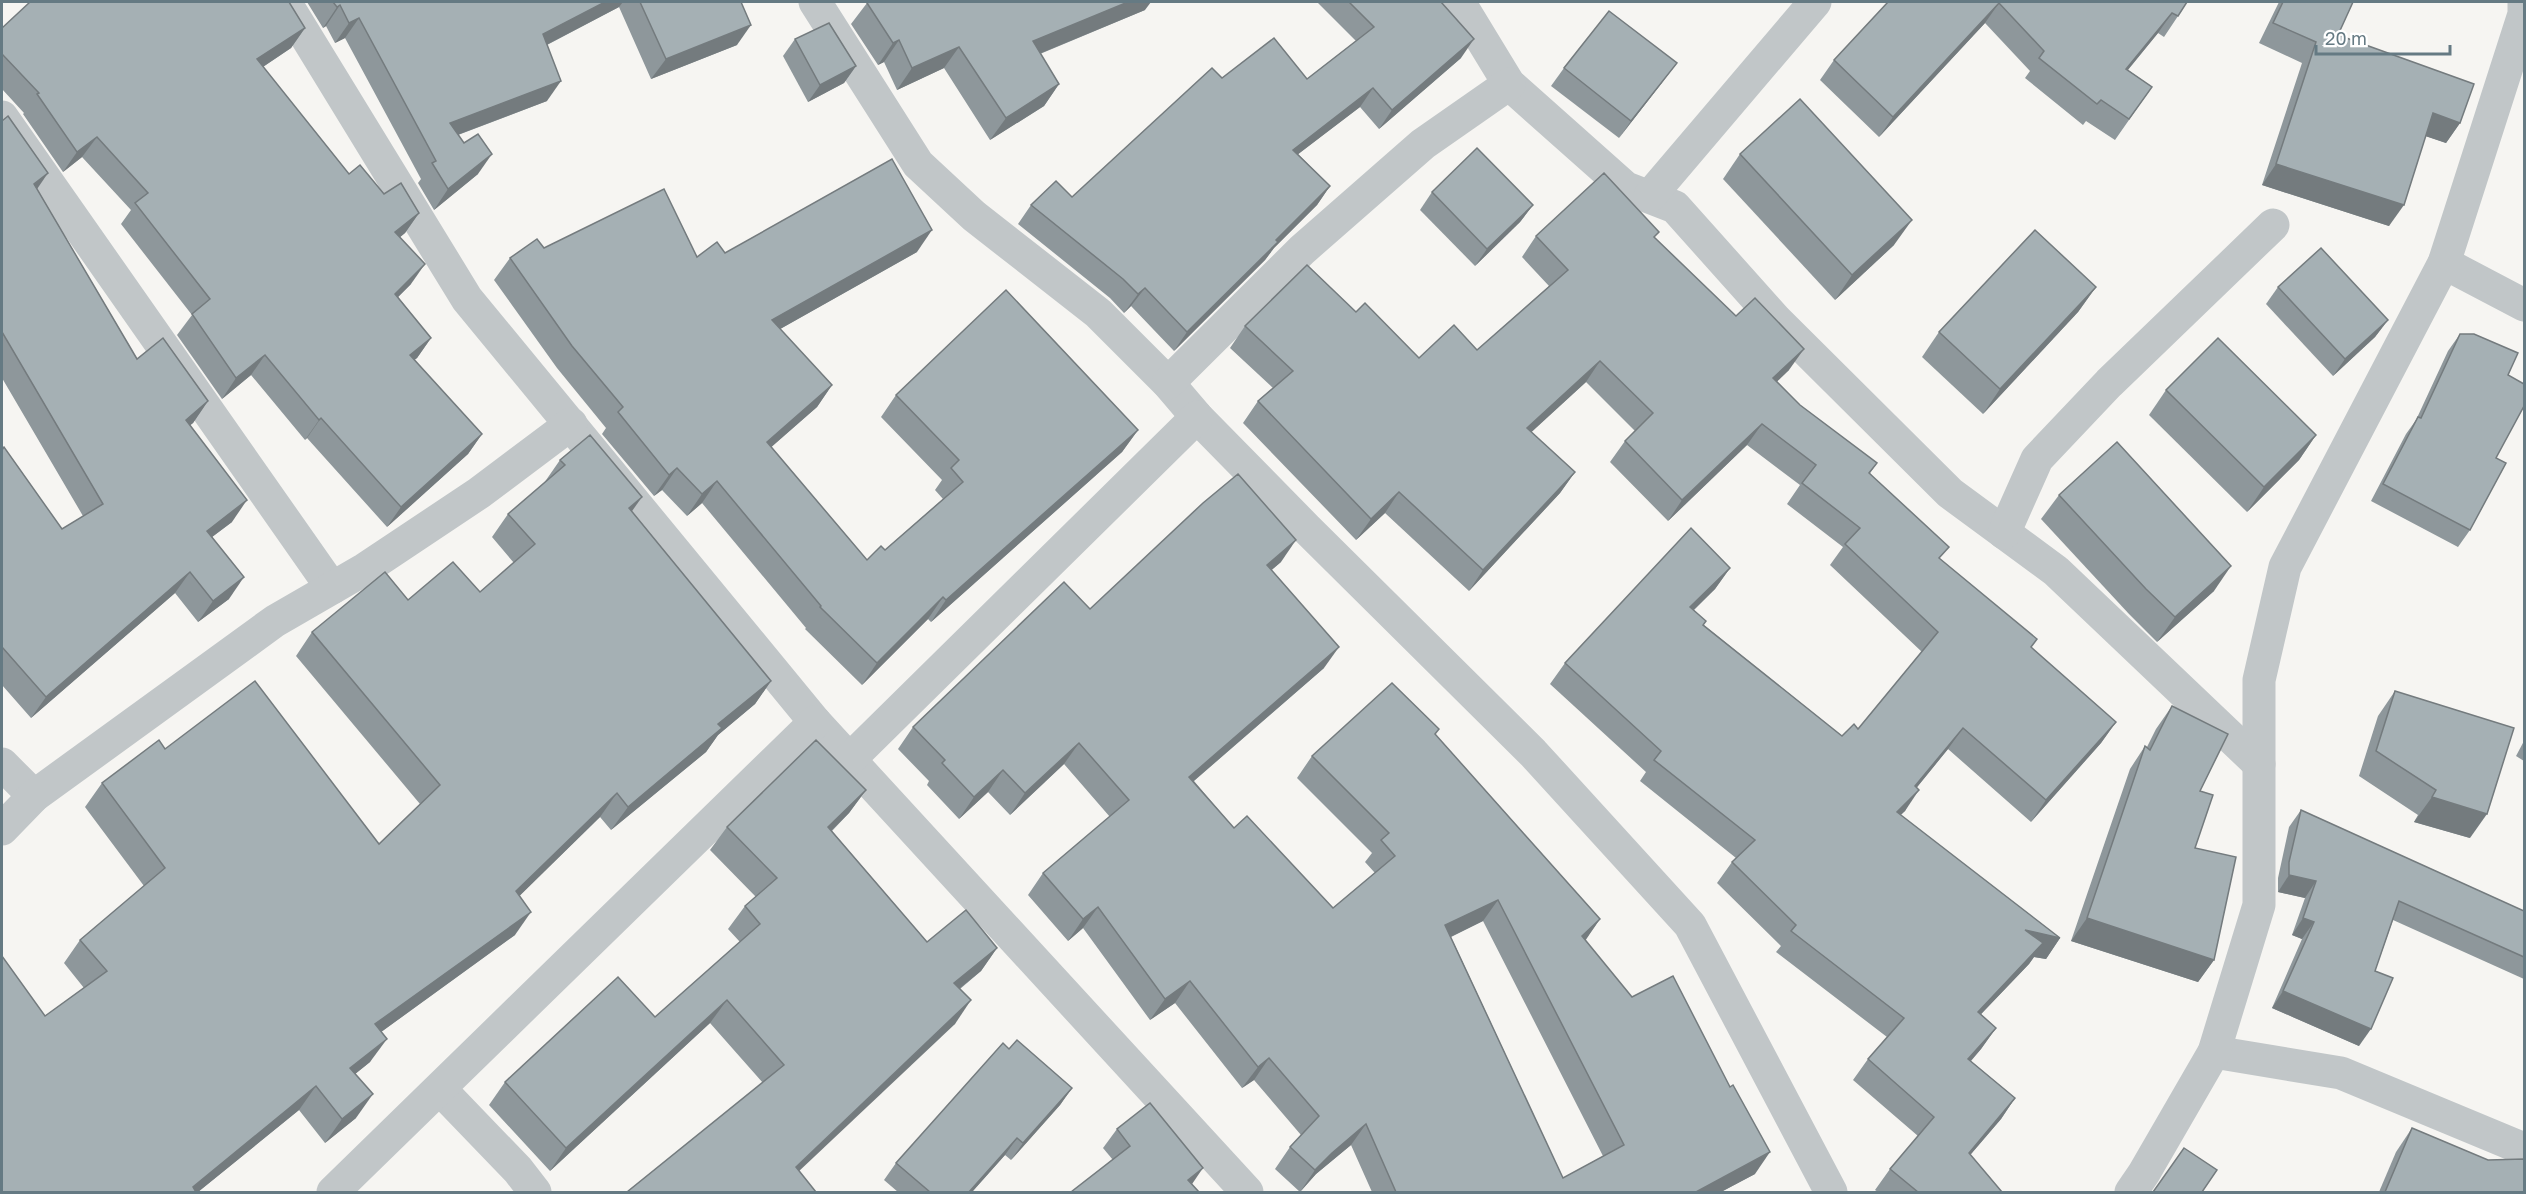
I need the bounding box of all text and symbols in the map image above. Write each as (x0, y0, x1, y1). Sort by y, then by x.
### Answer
scale bar (2316, 18, 2450, 56)
text: 20 m (2325, 27, 2367, 49)

